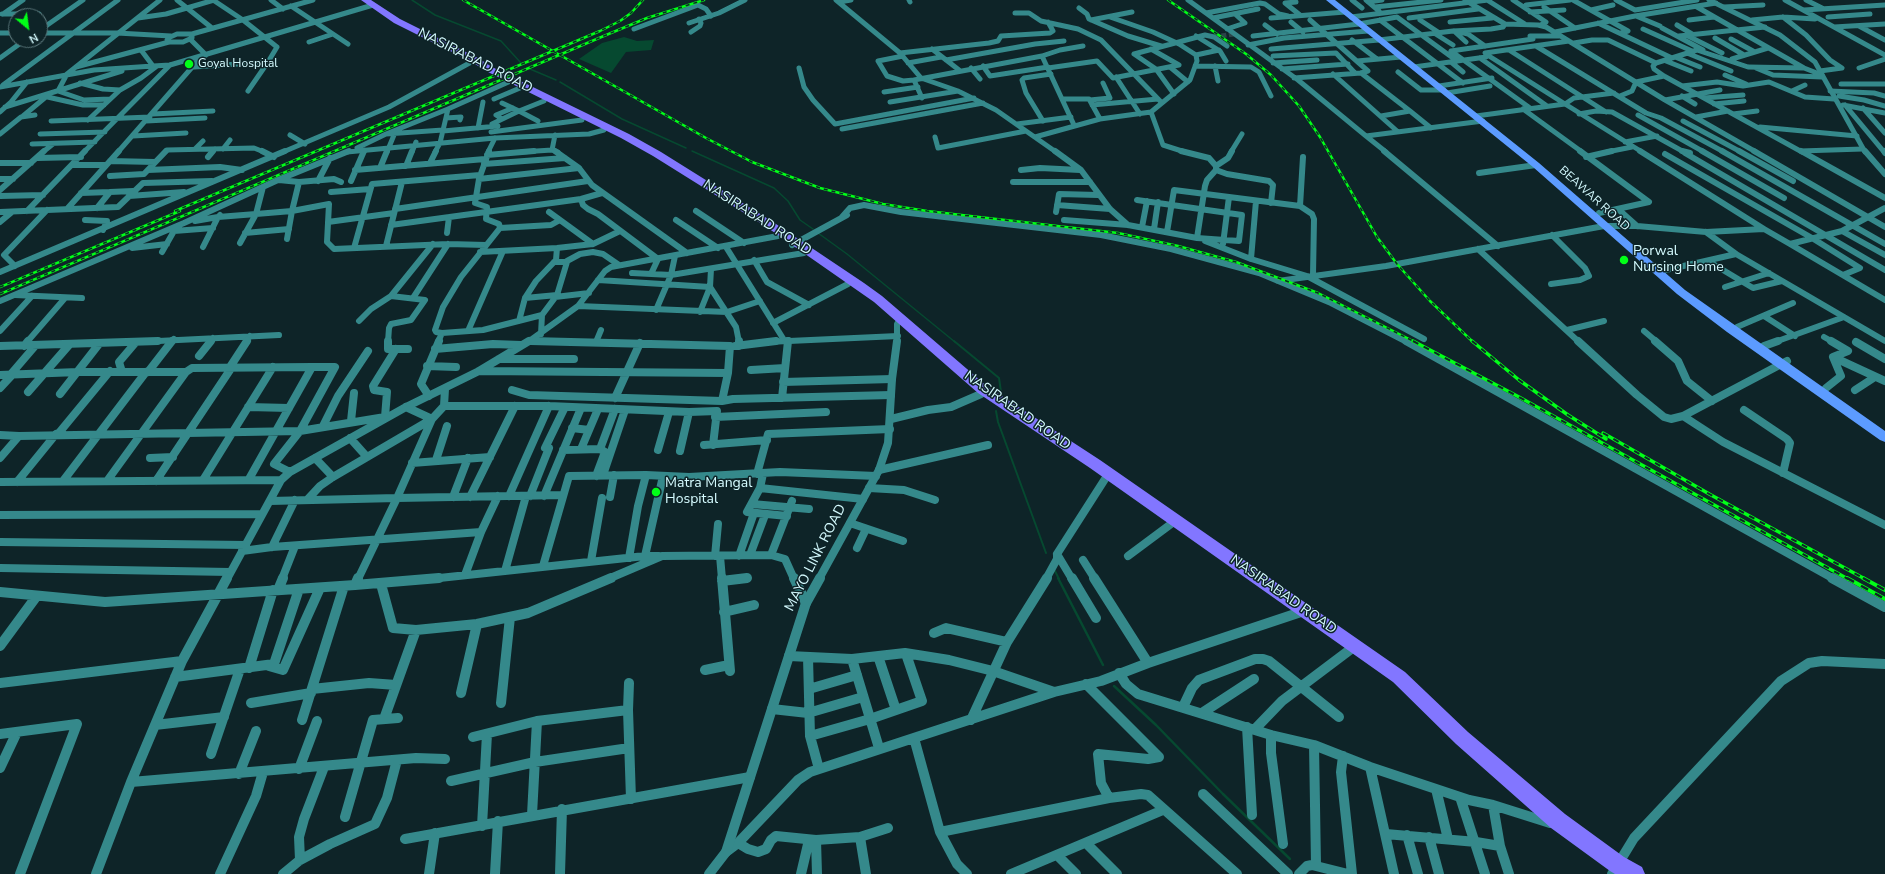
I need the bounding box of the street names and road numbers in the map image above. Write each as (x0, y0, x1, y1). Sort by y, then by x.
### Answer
street label: NASIRABAD ROAD (415, 25, 535, 97)
street label: BEAWAR ROAD (1556, 163, 1632, 235)
street label: NASIRABAD ROAD (700, 177, 814, 259)
street label: NASIRABAD ROAD (961, 368, 1073, 454)
street label: MAYO LINK ROAD (782, 502, 850, 614)
street label: NASIRABAD ROAD (1227, 552, 1339, 638)

